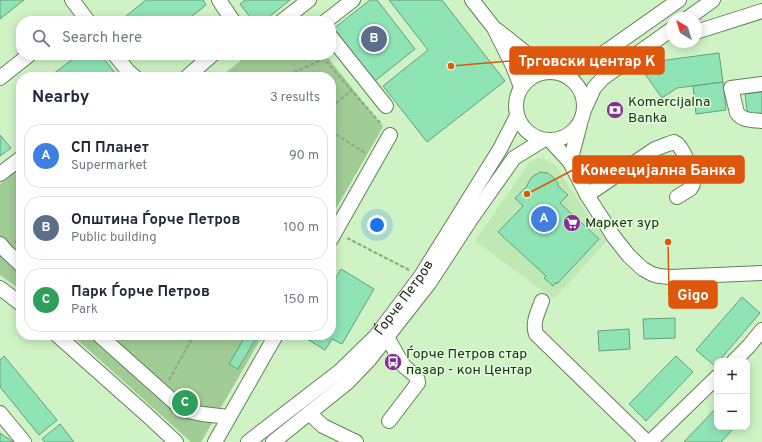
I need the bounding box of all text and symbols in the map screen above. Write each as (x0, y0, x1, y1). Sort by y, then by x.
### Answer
north arrow (666, 12, 702, 48)
search box (16, 16, 336, 60)
pin: B (361, 24, 387, 54)
icon: search (30, 27, 52, 49)
text: Search here (62, 29, 142, 48)
callout: Трговски центар К (510, 47, 664, 74)
text: Трговски центар К (518, 53, 656, 72)
text: Nearby (32, 87, 89, 109)
text: 3 results (270, 90, 320, 106)
place label: Komercijalna Banka (628, 94, 710, 127)
bank icon: Komercijalna Banka (605, 100, 625, 120)
text: СП Планет (71, 139, 149, 158)
text: A (41, 148, 51, 164)
text: 90 m (289, 148, 319, 164)
callout: Комеецијална Банка (573, 156, 744, 183)
text: Supermarket (71, 158, 147, 174)
text: Комеецијална Банка (580, 162, 736, 181)
pin: A (531, 204, 557, 234)
text: Општина Ѓорче Петров (71, 211, 240, 230)
supermarket icon: Маркет зур (562, 213, 582, 233)
your location (367, 215, 387, 235)
place label: Маркет зур (585, 215, 659, 232)
text: B (42, 220, 50, 236)
text: 100 m (283, 220, 319, 236)
text: Public building (71, 230, 157, 246)
street label: Ѓорче Петров (370, 257, 437, 339)
callout: Gigo (669, 281, 717, 308)
text: Парк Ѓорче Петров (71, 283, 210, 302)
text: Gigo (677, 287, 709, 306)
text: C (42, 292, 50, 308)
text: 150 m (284, 292, 319, 308)
text: Park (71, 302, 98, 318)
place label: Ѓорче Петров стар пазар - кон Центар (406, 345, 532, 379)
bus stop icon: Ѓорче Петров стар пазар - кон Центар (383, 352, 403, 372)
map controls (714, 358, 750, 430)
button: + (714, 358, 750, 394)
pin: C (172, 388, 198, 418)
button: − (714, 394, 750, 430)

